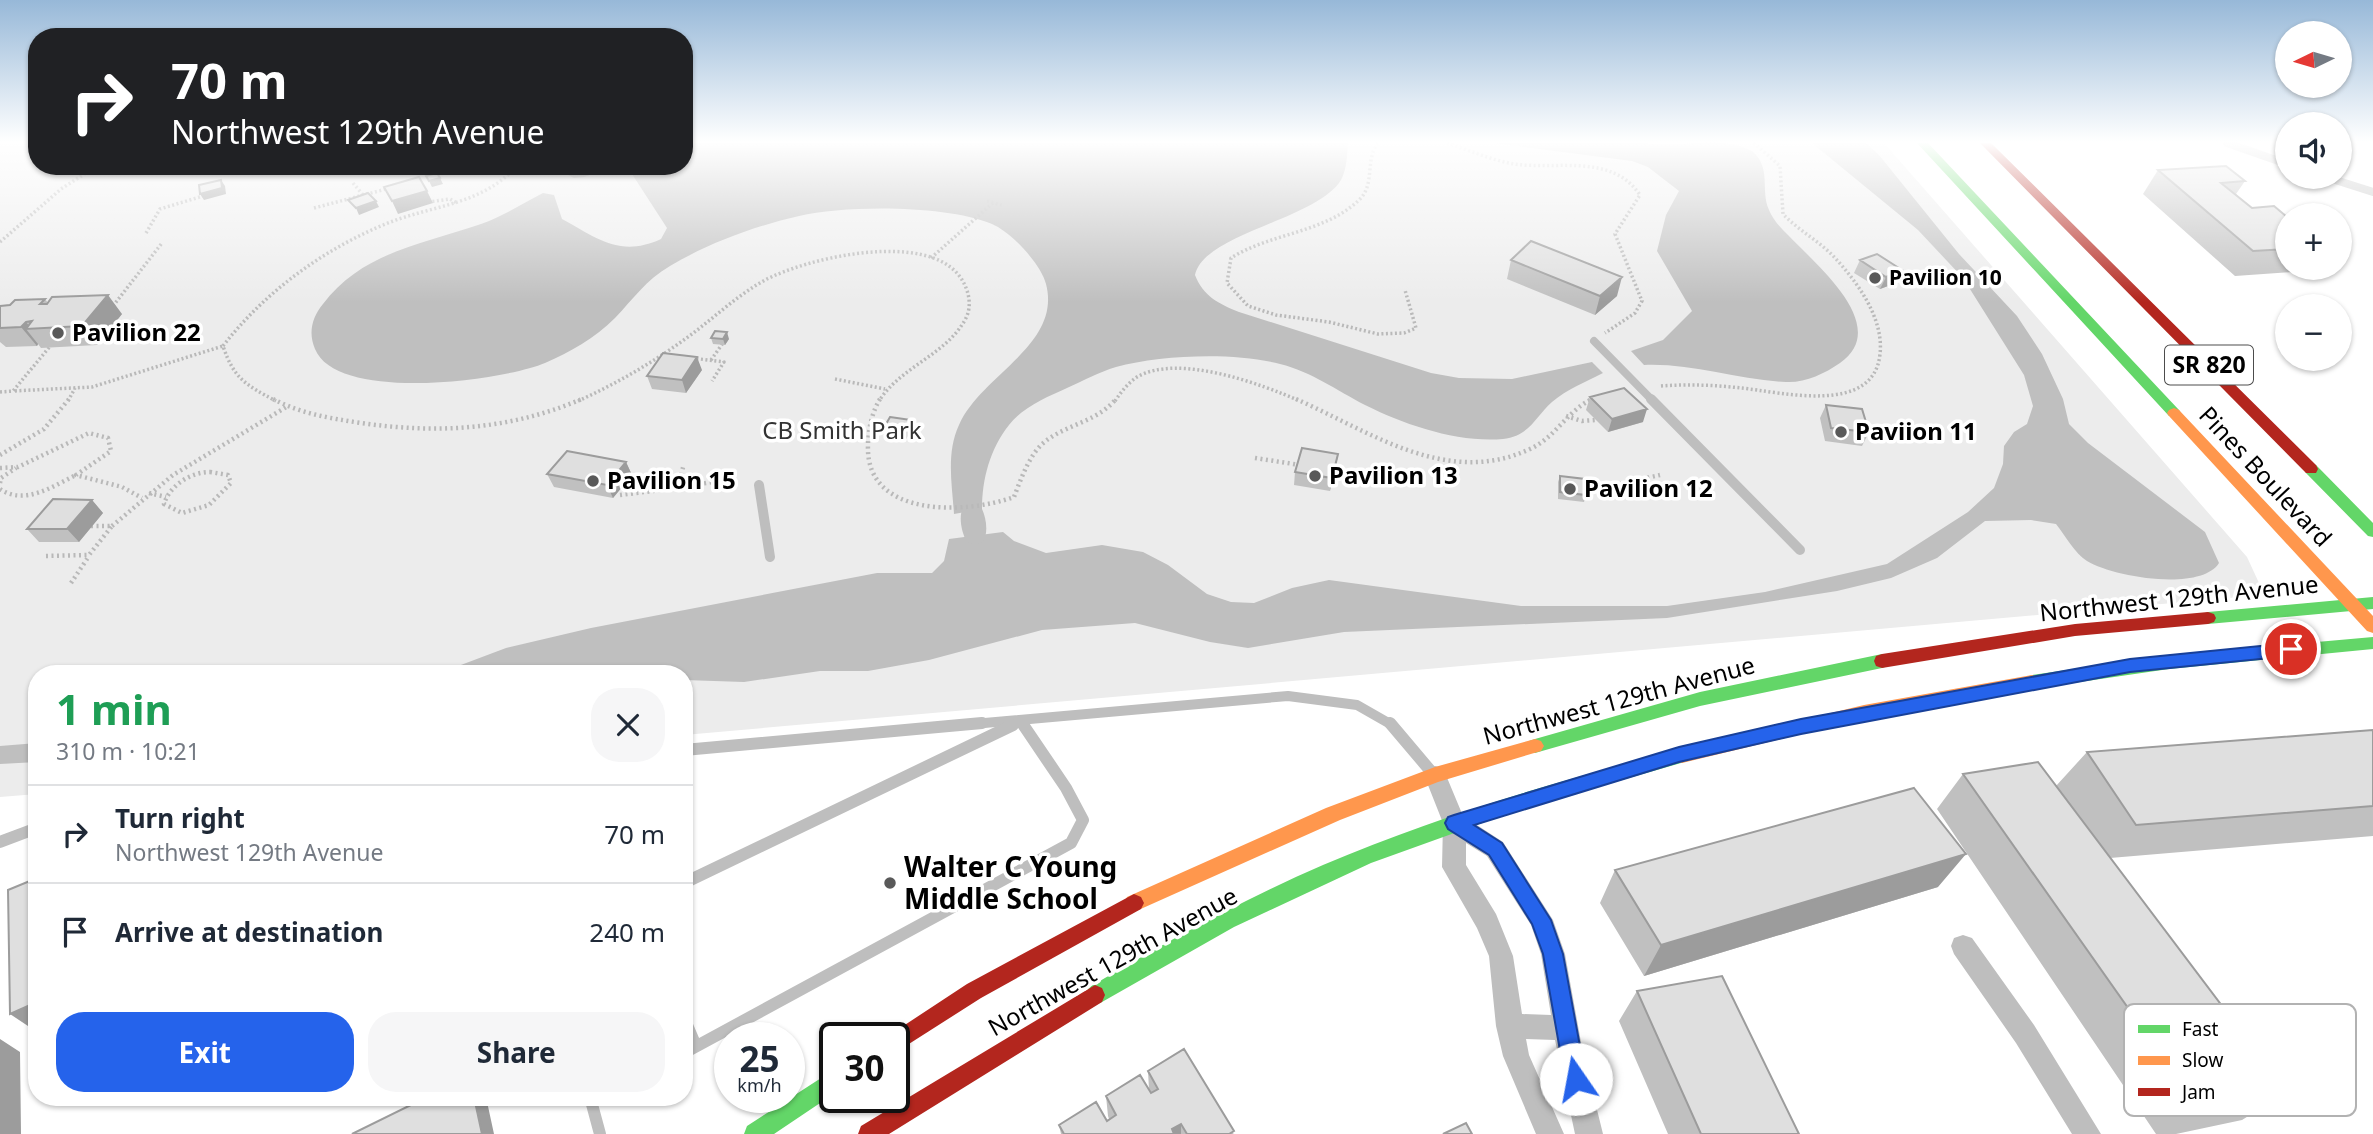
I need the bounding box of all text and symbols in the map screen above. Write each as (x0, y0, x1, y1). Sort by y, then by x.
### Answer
north arrow (2275, 21, 2352, 98)
map controls (2275, 21, 2352, 371)
text: 70 m (171, 47, 288, 113)
icon: right (56, 56, 147, 147)
text: Northwest 129th Avenue (171, 110, 545, 153)
button: sound (2275, 112, 2352, 189)
button: + (2275, 203, 2352, 280)
place label: Pavilion 10 (1889, 263, 2002, 291)
marker: Pavilion 10 (1867, 270, 1883, 286)
button: − (2275, 294, 2352, 371)
place label: Pavilion 22 (72, 315, 201, 348)
marker: Pavilion 22 (50, 325, 66, 341)
road number: SR 820 (2165, 346, 2253, 384)
street label: Pines Boulevard (2192, 399, 2340, 553)
park label: CB Smith Park (762, 413, 922, 446)
place label: Paviion 11 (1855, 414, 1977, 447)
marker: Paviion 11 (1833, 424, 1849, 440)
place label: Pavilion 13 (1329, 458, 1458, 491)
place label: Pavilion 15 (607, 463, 736, 496)
marker: Pavilion 13 (1307, 468, 1323, 484)
place label: Pavilion 12 (1584, 471, 1713, 504)
marker: Pavilion 15 (585, 473, 601, 489)
marker: Pavilion 12 (1562, 481, 1578, 497)
street label: Northwest 129th Avenue (2038, 566, 2320, 629)
pin (2261, 619, 2321, 679)
icon: arrive (2272, 630, 2310, 668)
street label: Northwest 129th Avenue (1479, 647, 1758, 752)
text: 1 min (56, 680, 172, 737)
button: close (591, 688, 665, 762)
text: 310 m · 10:21 (56, 735, 200, 767)
text: Turn right (115, 800, 245, 836)
icon: right (56, 815, 94, 853)
text: 70 m (604, 816, 665, 852)
text: Northwest 129th Avenue (115, 836, 383, 868)
place label: Walter C Young Middle School (904, 847, 1117, 917)
marker: Walter C Young Middle School (882, 875, 898, 891)
street label: Northwest 129th Avenue (982, 878, 1243, 1043)
icon: arrive (56, 913, 94, 951)
text: Arrive at destination (115, 914, 384, 950)
text: 240 m (589, 914, 665, 950)
legend (2124, 1004, 2356, 1116)
button: Exit (56, 1012, 354, 1092)
button: Share (368, 1012, 665, 1092)
text: Fast (2182, 1016, 2219, 1042)
speed limit sign: 30 (819, 1022, 910, 1113)
text: 25 (739, 1035, 780, 1082)
position arrow (1539, 1042, 1613, 1116)
text: Slow (2182, 1047, 2223, 1073)
text: km/h (737, 1073, 782, 1097)
text: Jam (2180, 1079, 2216, 1105)

